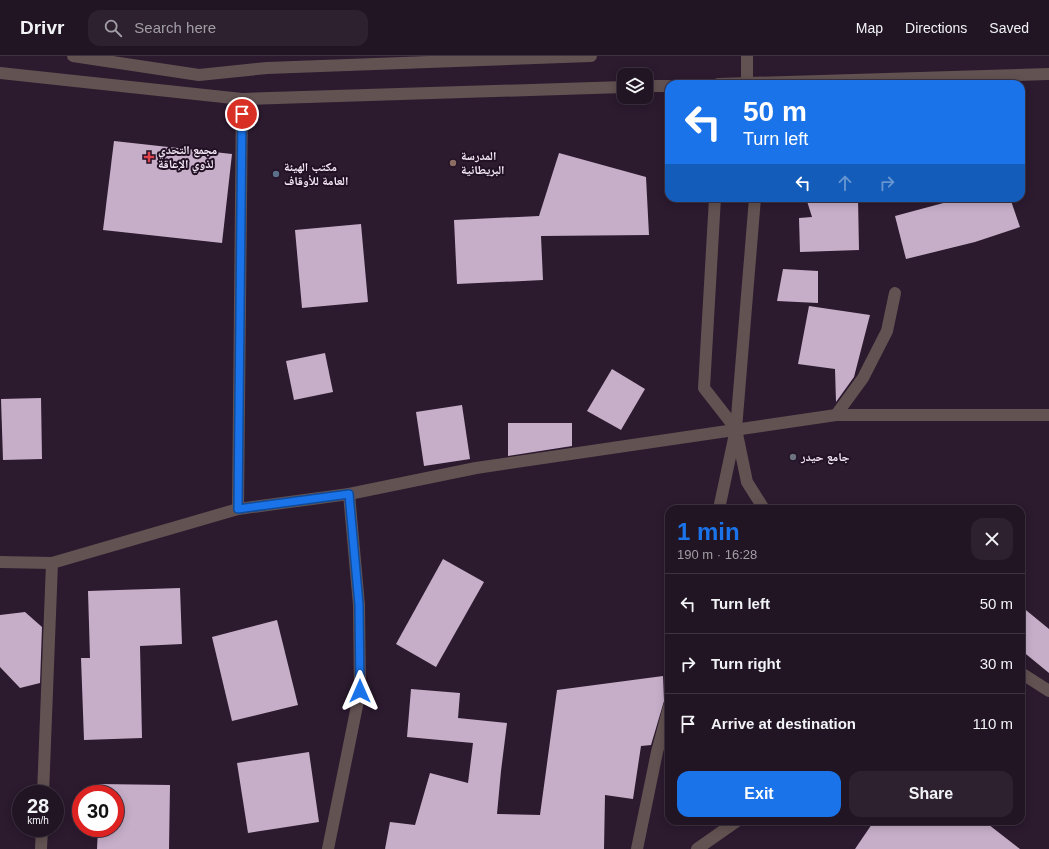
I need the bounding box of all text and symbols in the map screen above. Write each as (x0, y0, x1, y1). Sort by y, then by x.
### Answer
search box (88, 10, 368, 46)
text: Drivr (20, 17, 64, 38)
icon: search (102, 17, 124, 39)
text: Search here (134, 19, 216, 36)
text: Map (856, 20, 883, 36)
text: Directions (905, 20, 967, 36)
text: Saved (989, 20, 1029, 36)
map controls (617, 68, 653, 104)
button: layers (617, 68, 653, 104)
icon: left (677, 96, 729, 148)
text: 50 m (743, 96, 807, 127)
pin (225, 97, 259, 131)
icon: arrive (231, 103, 253, 125)
text: Turn left (743, 129, 808, 149)
place label: مجمع التحدي لذوي الإعاقة (158, 143, 218, 174)
place label: المدرسة البريطانية (461, 149, 505, 177)
marker: مجمع التحدي لذوي الإعاقة (143, 151, 155, 163)
marker: المدرسة البريطانية (448, 158, 458, 168)
place label: مكتب الهيئة العامة للأوقاف (284, 160, 348, 188)
marker: مكتب الهيئة العامة للأوقاف (271, 169, 281, 179)
icon: left (792, 172, 814, 194)
icon: ahead (834, 172, 856, 194)
icon: right (876, 172, 898, 194)
place label: جامع حيدر (800, 450, 850, 465)
marker: جامع حيدر (788, 452, 798, 462)
text: 1 min (677, 518, 740, 545)
button: close (971, 518, 1013, 560)
text: 190 m · 16:28 (677, 547, 757, 562)
icon: left (677, 593, 699, 615)
text: Turn left (711, 595, 770, 612)
text: 50 m (980, 595, 1013, 612)
icon: right (677, 653, 699, 675)
text: Turn right (711, 655, 781, 672)
text: 30 m (980, 655, 1013, 672)
position arrow (339, 670, 381, 712)
icon: arrive (677, 713, 699, 735)
text: Arrive at destination (711, 715, 856, 732)
text: 110 m (972, 715, 1013, 732)
button: Exit (677, 771, 841, 817)
button: Share (849, 771, 1013, 817)
speed limit sign: 30 (72, 785, 124, 837)
text: 28 (27, 795, 49, 817)
text: km/h (27, 815, 49, 826)

